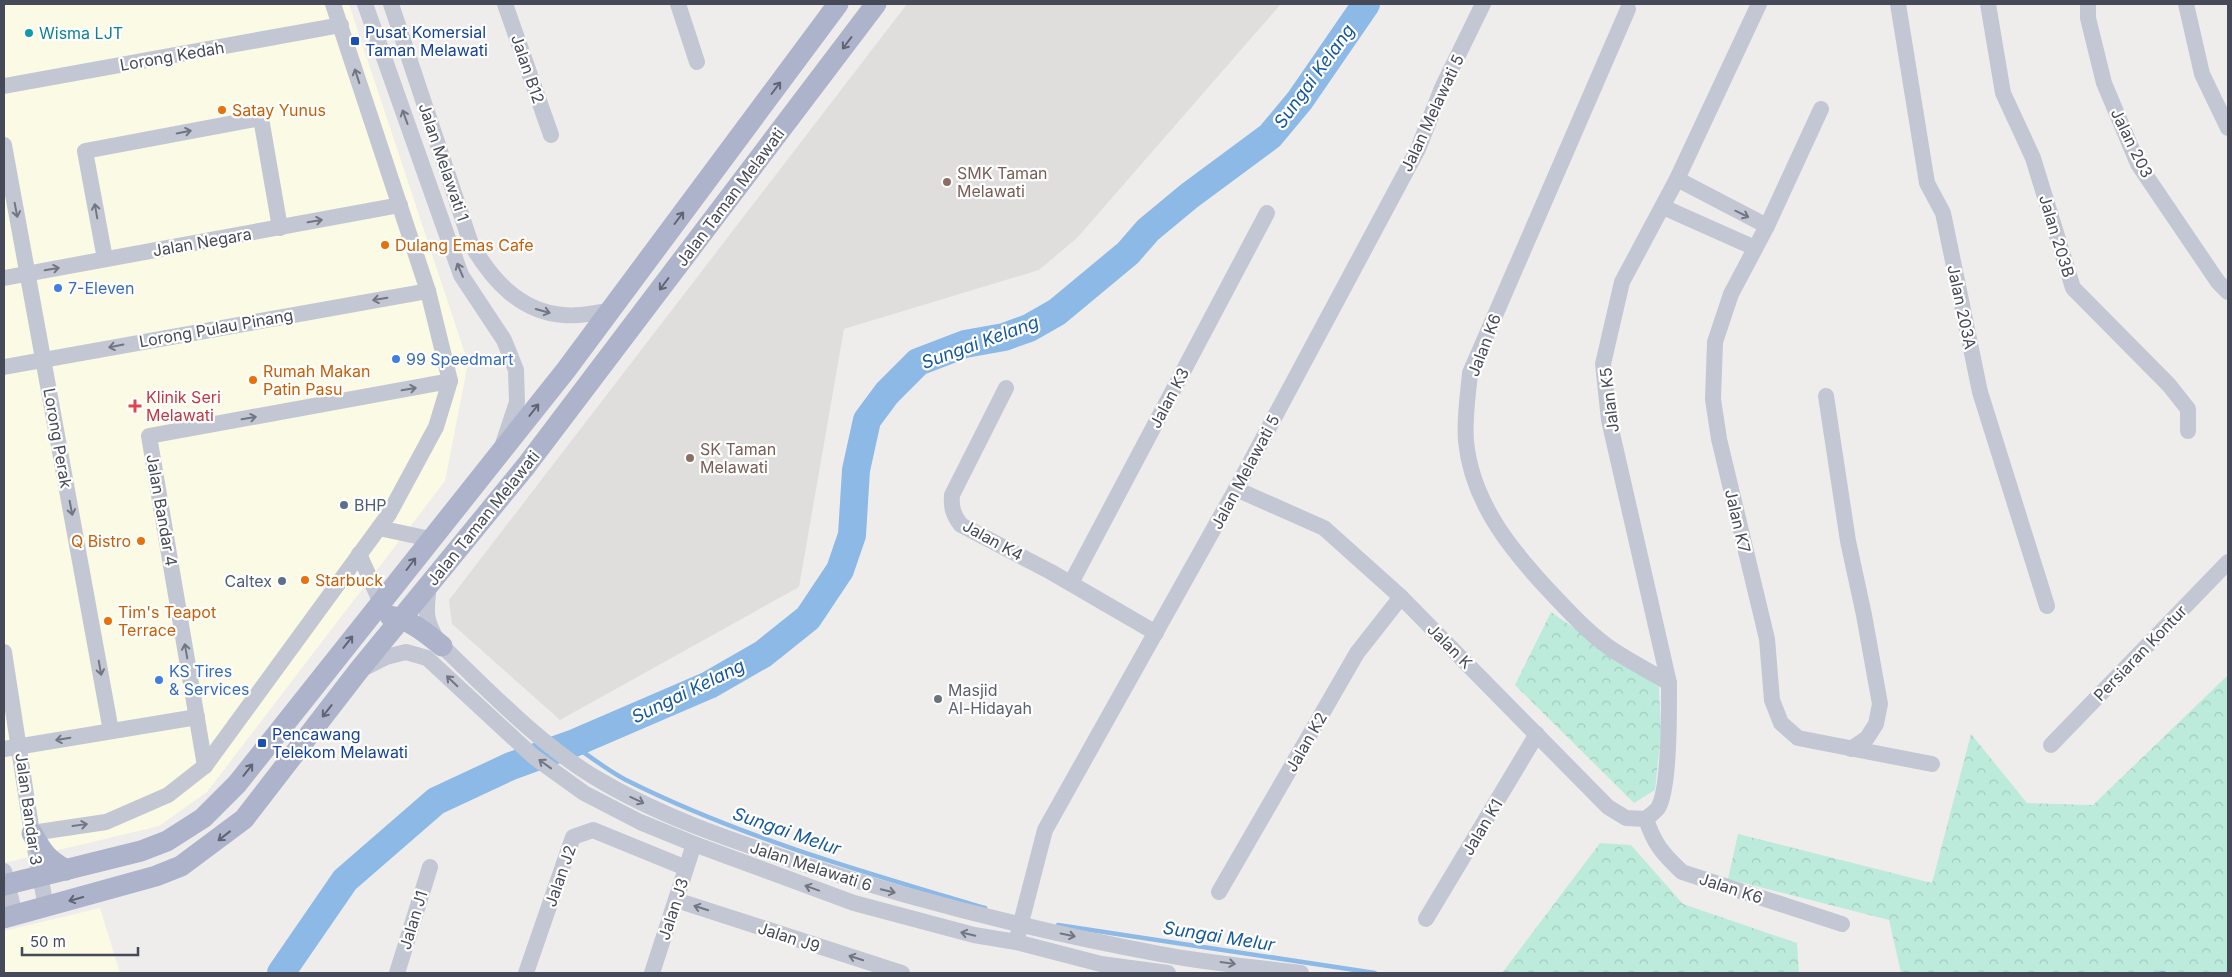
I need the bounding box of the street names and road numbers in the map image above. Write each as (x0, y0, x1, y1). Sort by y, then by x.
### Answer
street label: Jalan B12 (507, 32, 549, 106)
street label: Lorong Kedah (118, 37, 226, 75)
street label: Jalan Melawati 5 (1396, 51, 1468, 175)
street label: Jalan Melawati 1 (414, 100, 474, 224)
street label: Jalan 203 (2107, 105, 2157, 181)
street label: Jalan Taman Melawati (672, 124, 788, 270)
street label: Jalan 203B (2035, 192, 2079, 280)
street label: Jalan Negara (151, 223, 253, 261)
street label: Jalan 203A (1943, 263, 1981, 351)
street label: Lorong Pulau Pinang (137, 305, 295, 351)
street label: Jalan K6 (1463, 311, 1505, 379)
street label: Jalan K3 (1145, 364, 1193, 432)
street label: Jalan K5 (1595, 366, 1623, 434)
street label: Lorong Perak (39, 387, 77, 490)
street label: Jalan Melawati 5 (1206, 411, 1284, 533)
street label: Jalan Taman Melawati (422, 446, 544, 590)
street label: Jalan Bandar 4 (142, 452, 182, 568)
street label: Jalan K7 (1721, 487, 1755, 555)
street label: Jalan K4 (959, 515, 1027, 565)
street label: Persiaran Kontur (2089, 601, 2191, 705)
street label: Jalan K (1423, 619, 1477, 673)
street label: Jalan K2 (1281, 709, 1331, 775)
street label: Jalan Bandar 3 (11, 752, 47, 866)
street label: Jalan K1 (1457, 795, 1507, 859)
street label: Jalan Melawati 6 (747, 837, 875, 895)
street label: Jalan J2 (540, 843, 580, 909)
street label: Jalan K6 (1697, 868, 1765, 908)
street label: Jalan J3 (654, 875, 692, 943)
street label: Jalan J1 (395, 888, 431, 952)
street label: Jalan J9 (755, 918, 823, 956)

